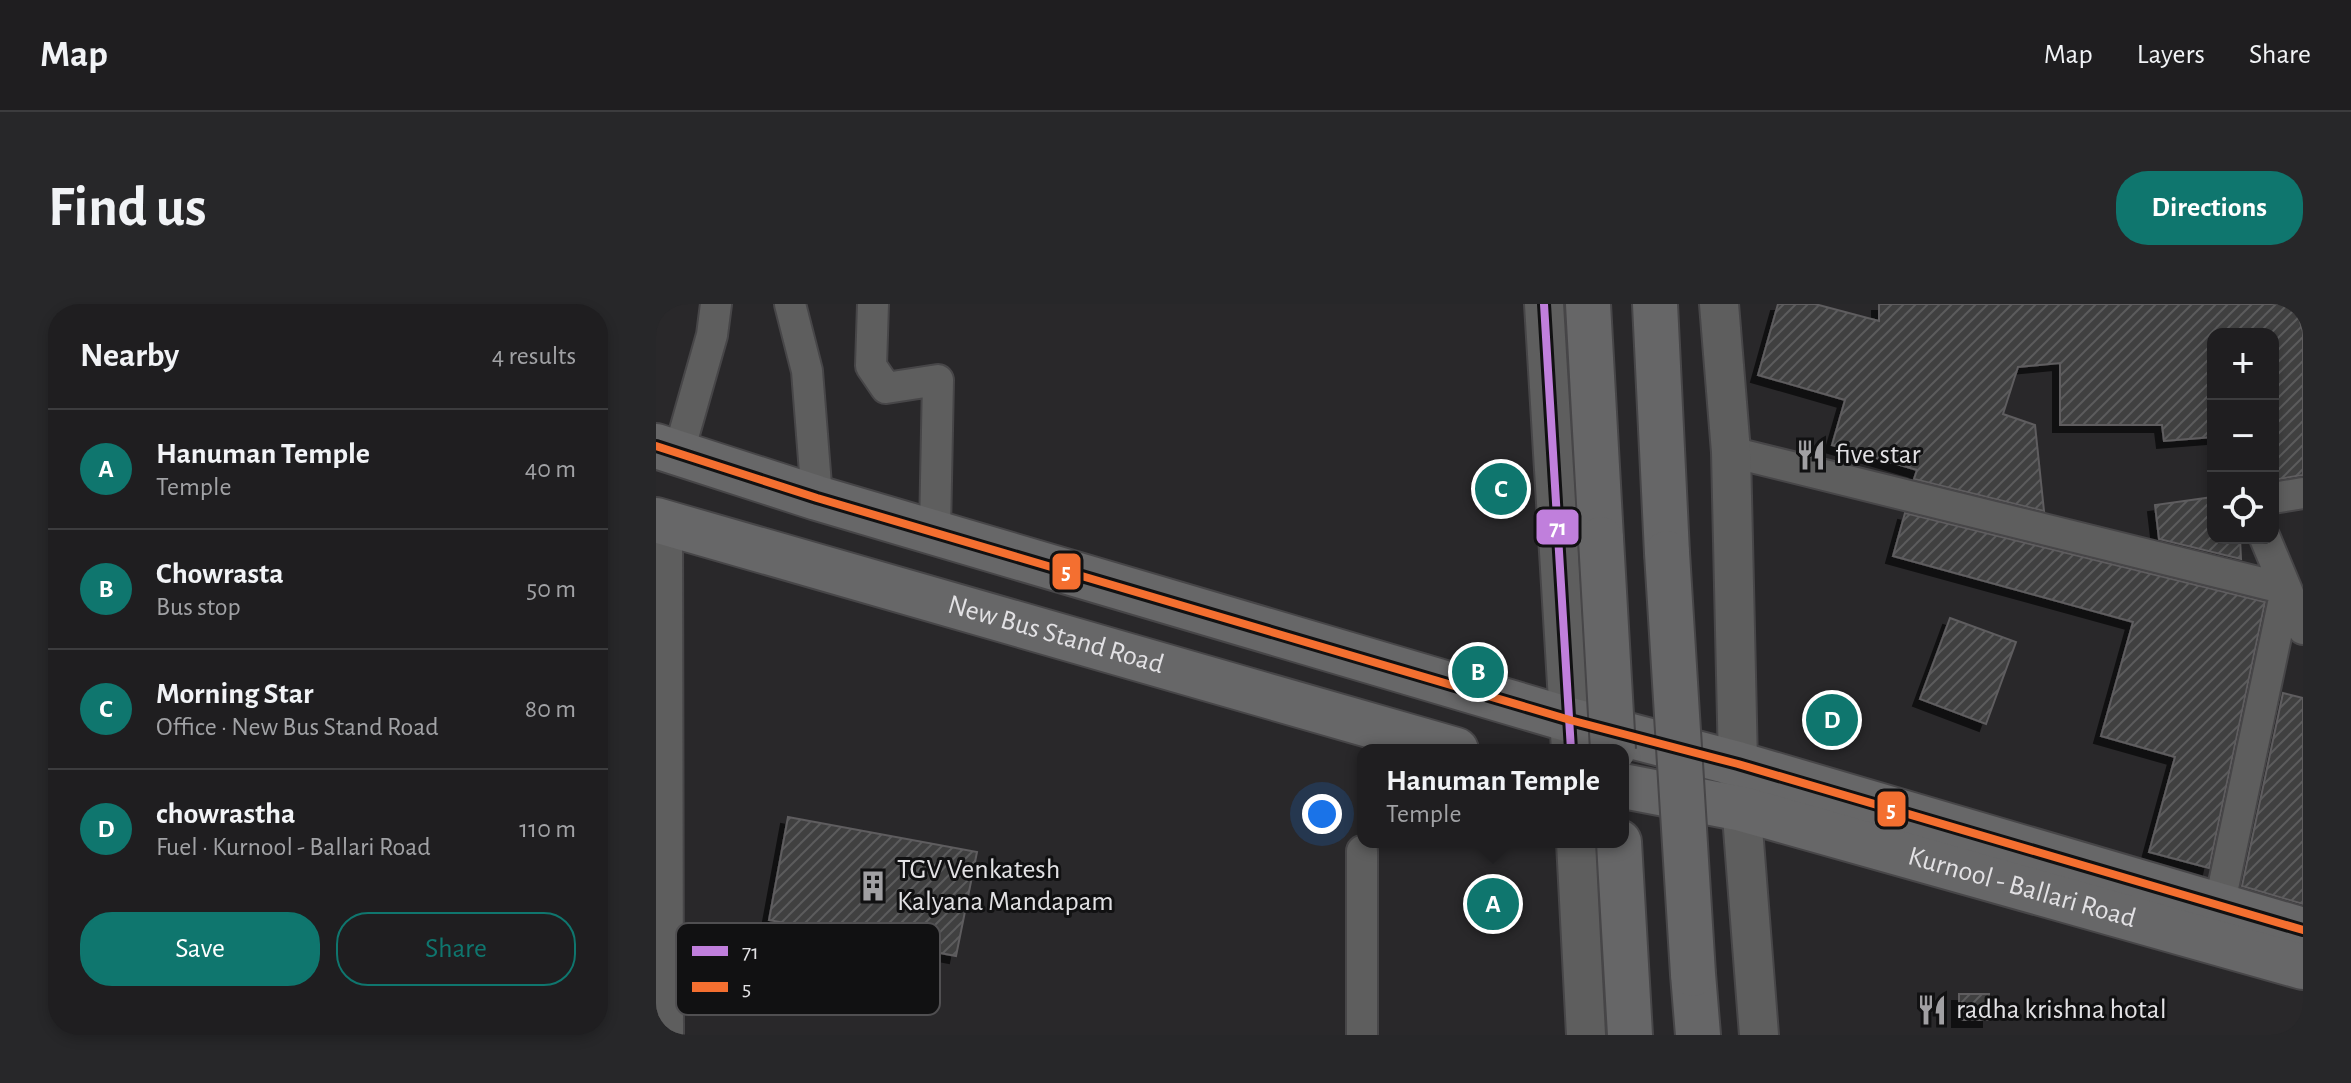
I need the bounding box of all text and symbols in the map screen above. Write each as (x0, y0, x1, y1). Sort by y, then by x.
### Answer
text: Map (40, 36, 108, 74)
text: Map (2044, 41, 2093, 69)
text: Layers (2137, 41, 2205, 69)
text: Share (2249, 41, 2311, 69)
button: Directions (2116, 171, 2303, 245)
text: Find us (48, 180, 206, 236)
map controls (2207, 328, 2279, 544)
button: + (2207, 328, 2279, 400)
text: Nearby (80, 339, 179, 373)
text: 4 results (492, 343, 576, 369)
button: − (2207, 400, 2279, 472)
restaurant icon: five star (1794, 438, 1828, 472)
text: Hanuman Temple (156, 439, 370, 469)
place label: five star (1835, 441, 1921, 469)
text: A (98, 456, 114, 482)
text: 40 m (525, 456, 576, 482)
pin: C (1475, 459, 1527, 519)
button: locate (2207, 472, 2279, 544)
text: Temple (156, 474, 231, 500)
line badge: 71 (1535, 508, 1580, 546)
text: 71 (1549, 517, 1567, 539)
line badge: 5 (1051, 552, 1082, 591)
text: Chowrasta (156, 559, 284, 589)
text: 5 (1061, 561, 1071, 583)
text: B (98, 576, 114, 602)
text: 50 m (526, 576, 576, 602)
street label: New Bus Stand Road (945, 591, 1167, 679)
text: Bus stop (156, 594, 241, 620)
pin: B (1452, 642, 1504, 702)
text: Morning Star (156, 679, 313, 709)
pin: D (1806, 690, 1858, 750)
text: C (99, 696, 113, 722)
text: 80 m (525, 696, 576, 722)
text: Office · New Bus Stand Road (156, 714, 439, 740)
popup (1357, 744, 1629, 848)
text: Hanuman Temple (1386, 766, 1600, 796)
line badge: 5 (1876, 790, 1907, 828)
your location (1302, 794, 1342, 834)
text: chowrastha (156, 799, 295, 829)
text: 5 (1886, 799, 1896, 821)
text: Temple (1386, 801, 1461, 827)
text: D (97, 816, 115, 842)
text: 110 m (519, 816, 576, 842)
text: Fuel · Kurnool - Ballari Road (156, 834, 431, 860)
street label: Kurnool - Ballari Road (1905, 842, 2139, 933)
place label: TGV Venkatesh Kalyana Mandapam (897, 856, 1114, 916)
building icon: TGV Venkatesh Kalyana Mandapam (856, 869, 890, 903)
pin: A (1467, 874, 1519, 934)
button: Save (80, 912, 320, 986)
button: Share (336, 912, 576, 986)
legend (676, 923, 940, 1015)
text: 71 (742, 941, 759, 963)
text: 5 (742, 977, 751, 999)
restaurant icon: radha krishna hotal (1915, 993, 1949, 1027)
place label: radha krishna hotal (1956, 996, 2167, 1024)

